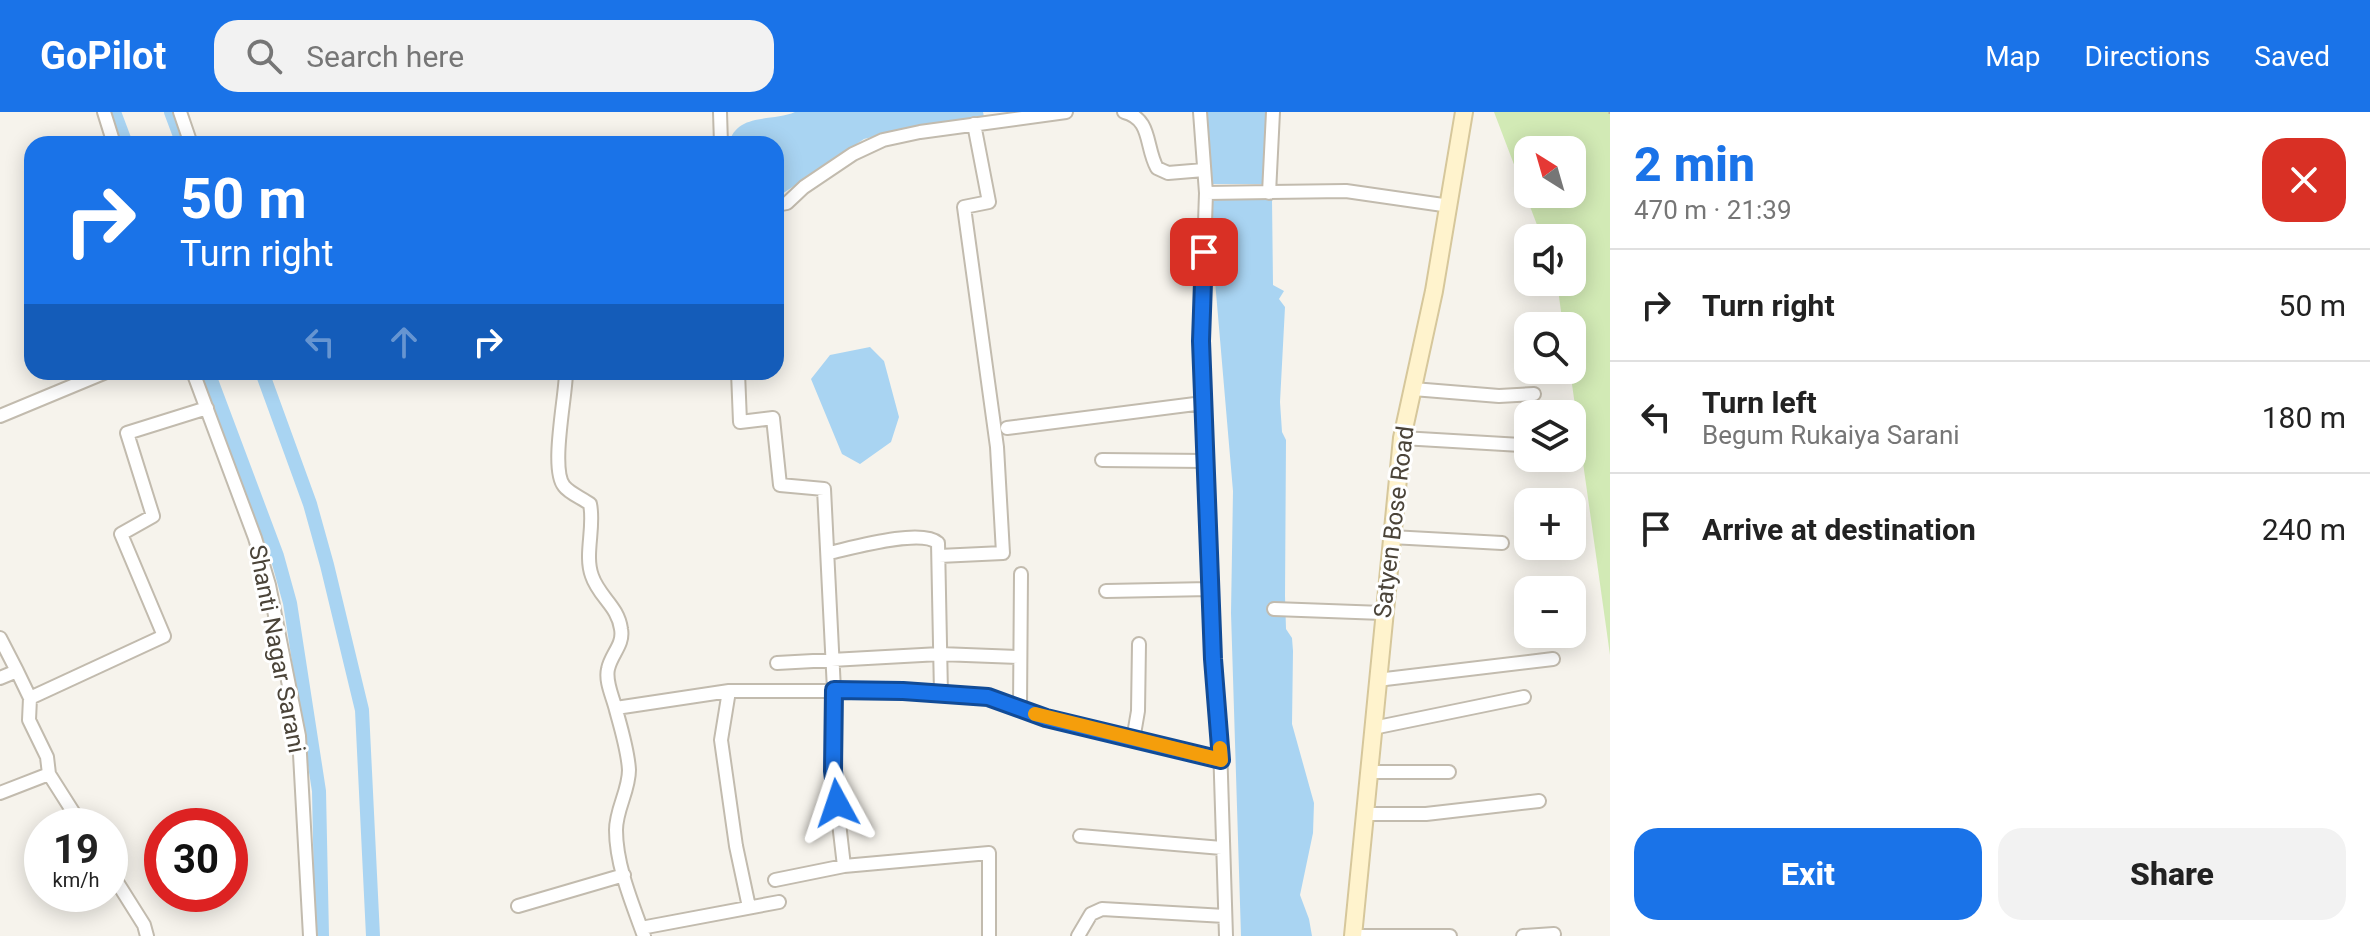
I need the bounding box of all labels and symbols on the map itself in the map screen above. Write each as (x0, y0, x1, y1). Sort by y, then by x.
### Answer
north arrow (1514, 136, 1586, 208)
pin (1170, 218, 1238, 286)
street label: Satyen Bose Road (1368, 424, 1420, 620)
street label: Shanti Nagar Sarani (243, 543, 311, 755)
position arrow (795, 761, 879, 845)
speed limit sign: 30 (144, 808, 248, 912)

